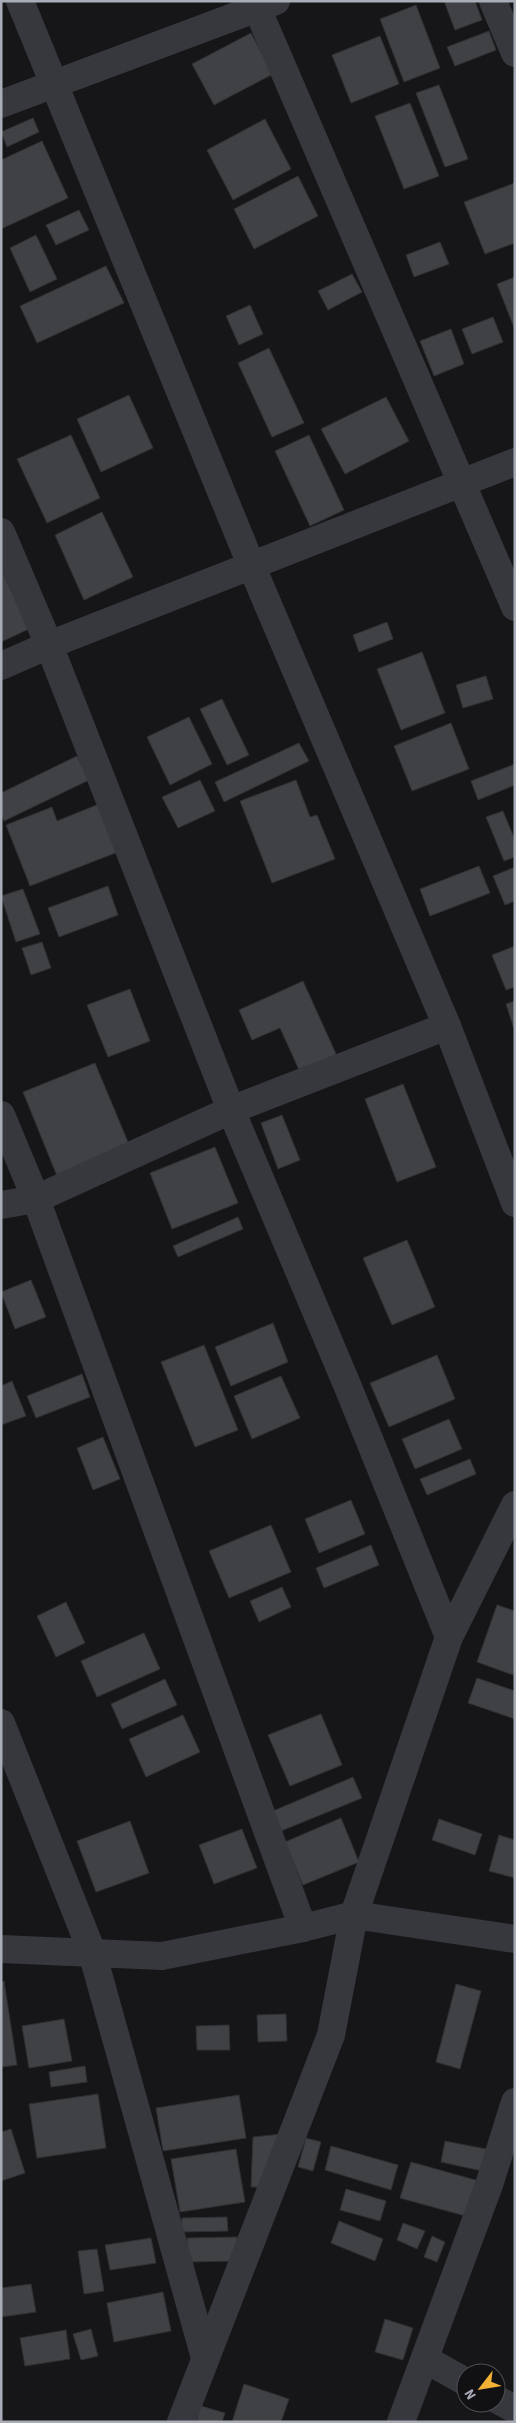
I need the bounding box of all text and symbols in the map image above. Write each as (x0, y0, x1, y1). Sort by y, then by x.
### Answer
north arrow (456, 2363, 506, 2413)
text: N (460, 2385, 482, 2403)

